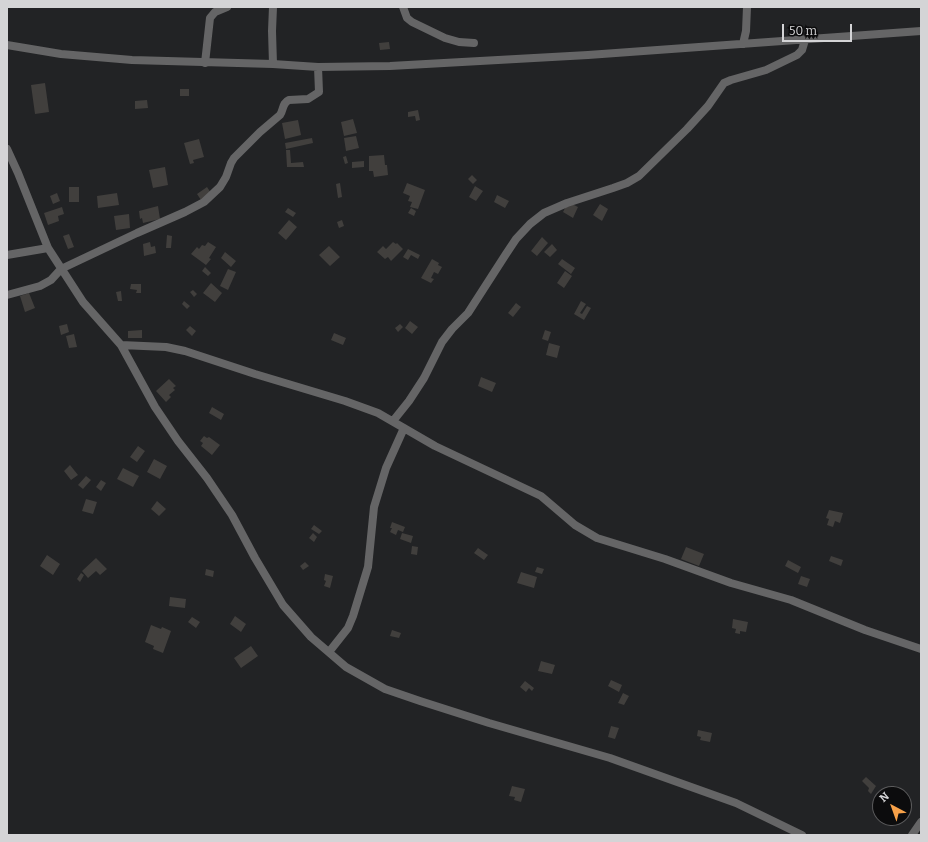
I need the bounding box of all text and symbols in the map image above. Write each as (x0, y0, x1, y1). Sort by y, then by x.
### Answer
scale bar (784, 16, 854, 42)
text: 50 m (789, 24, 817, 38)
north arrow (872, 786, 912, 826)
text: N (877, 790, 892, 805)

